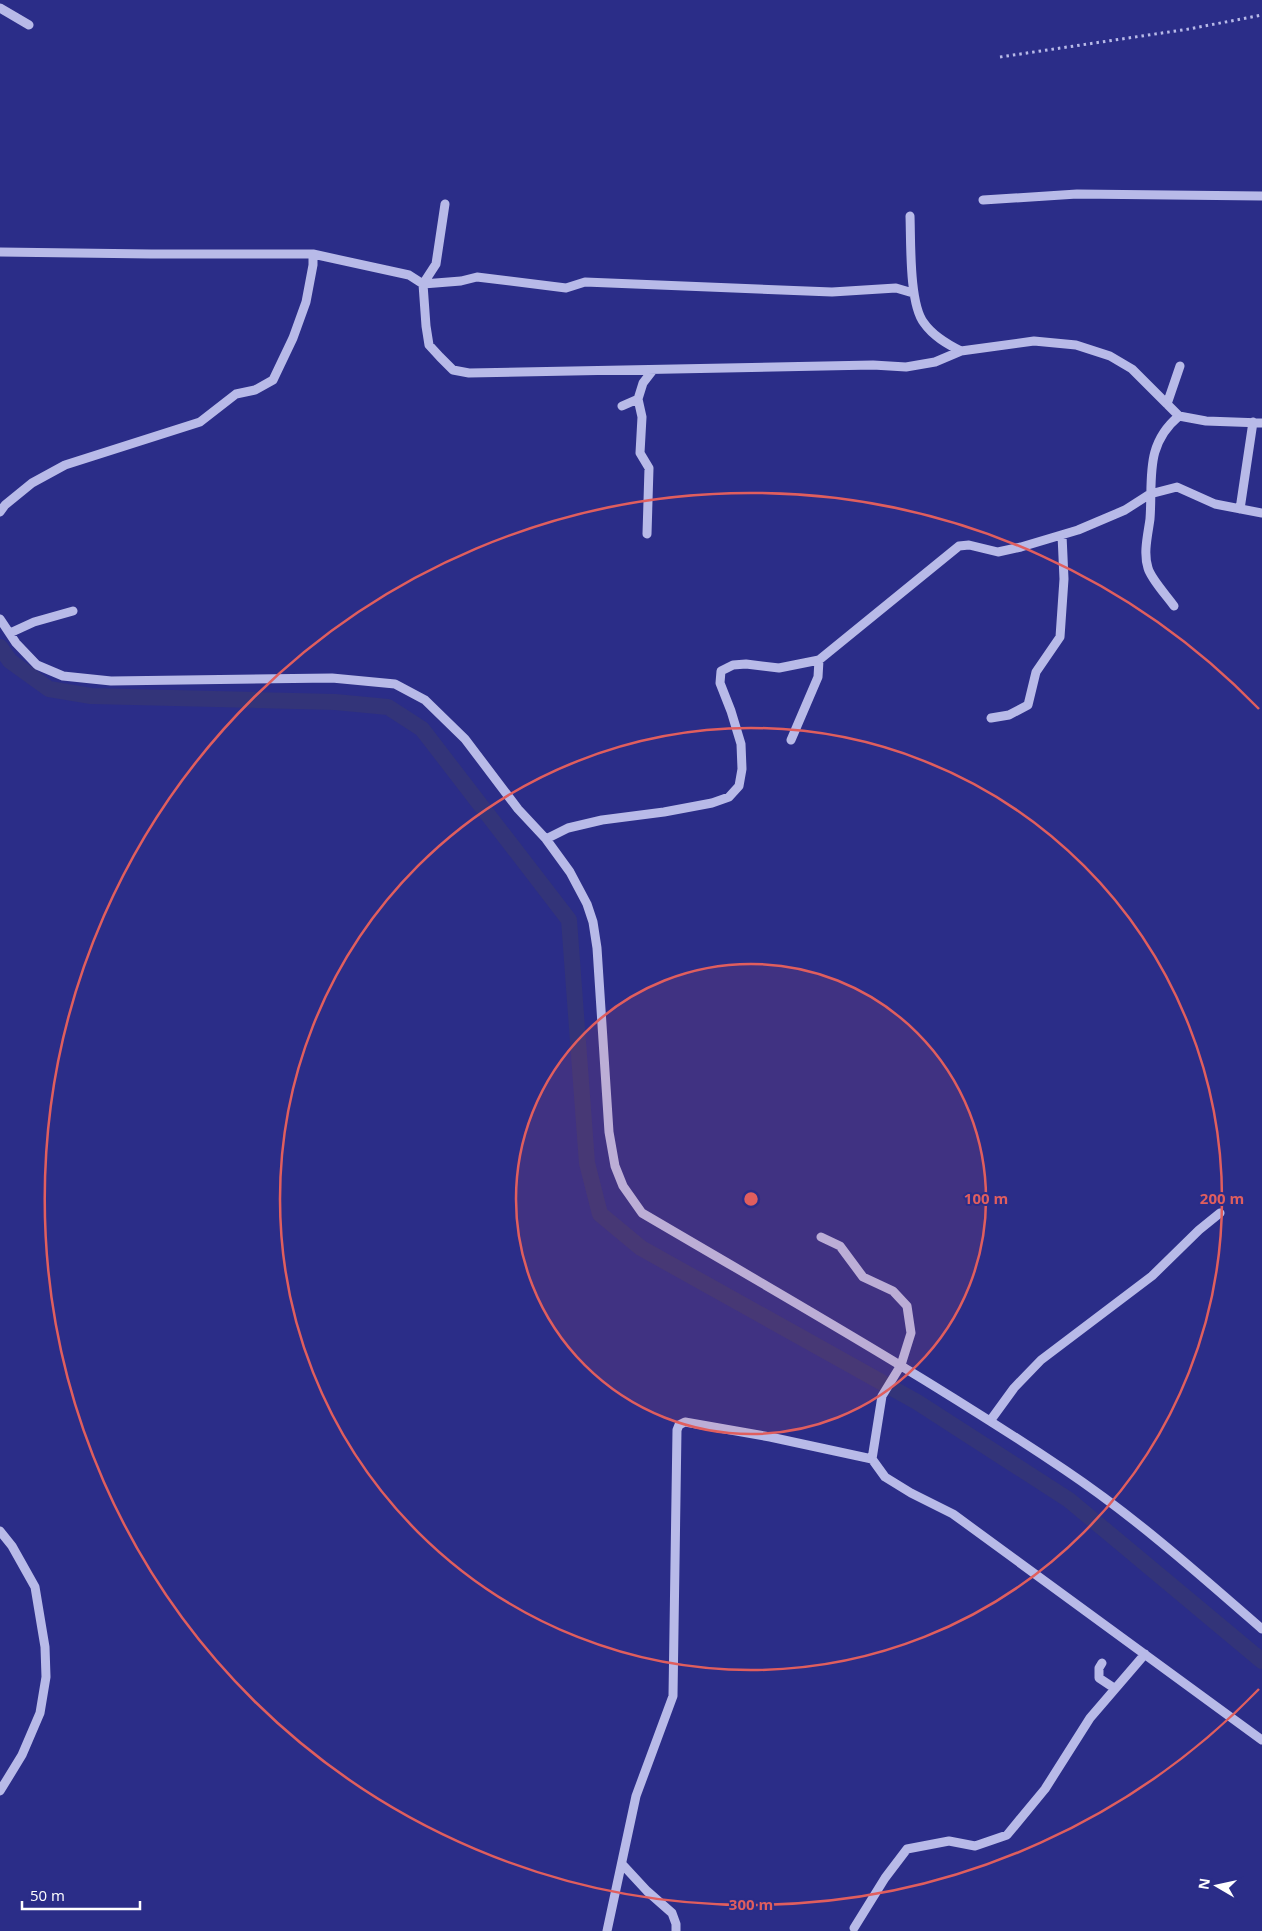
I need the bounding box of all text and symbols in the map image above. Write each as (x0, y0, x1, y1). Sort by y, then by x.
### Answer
text: 100 m (964, 1188, 1008, 1208)
text: 200 m (1200, 1188, 1244, 1208)
centre of rings (742, 1190, 760, 1208)
north arrow (1192, 1861, 1242, 1911)
text: N (1193, 1877, 1214, 1891)
scale bar (22, 1878, 140, 1910)
text: 50 m (30, 1885, 65, 1905)
text: 300 m (729, 1894, 773, 1914)

